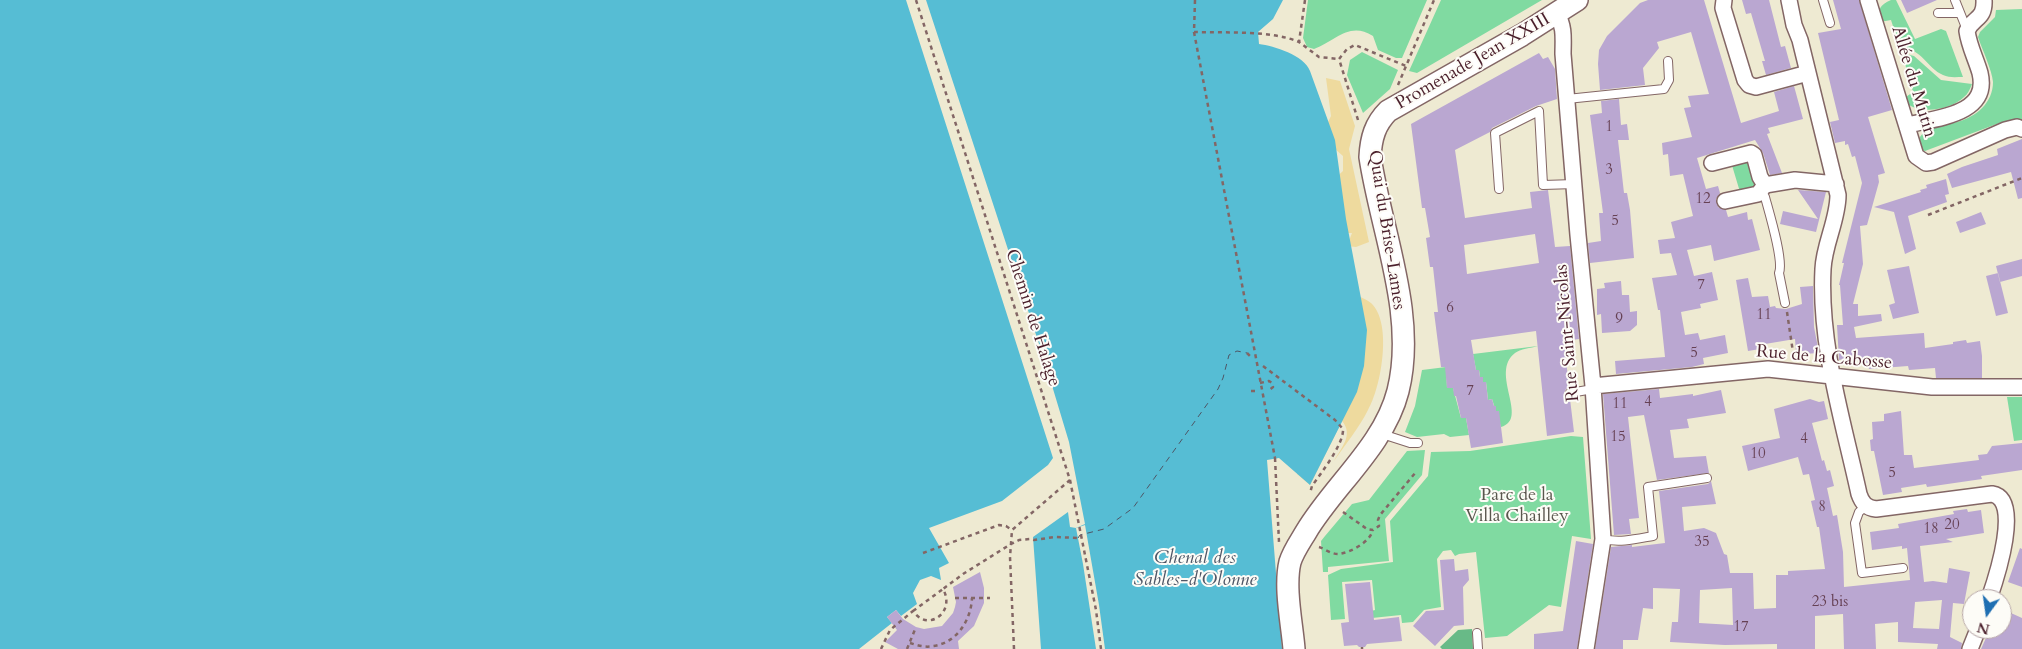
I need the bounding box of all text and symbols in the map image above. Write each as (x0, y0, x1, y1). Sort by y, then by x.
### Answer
street label: Promenade Jean XXIII (1392, 9, 1554, 115)
street label: Allée du Mutin (1886, 24, 1940, 140)
house number: 1 (1605, 119, 1613, 137)
street label: Quai du Brise-Lames (1363, 149, 1409, 311)
house number: 3 (1605, 162, 1613, 180)
house number: 12 (1695, 191, 1711, 209)
house number: 5 (1611, 213, 1619, 231)
street label: Chemin de Halage (1000, 247, 1064, 389)
street label: Rue Saint-Nicolas (1551, 263, 1585, 403)
house number: 7 (1697, 277, 1705, 295)
house number: 6 (1446, 300, 1454, 318)
house number: 11 (1756, 307, 1772, 325)
house number: 9 (1615, 311, 1623, 329)
street label: Rue de la Cabosse (1755, 341, 1893, 375)
house number: 5 (1690, 345, 1698, 363)
house number: 7 (1466, 383, 1474, 401)
house number: 4 (1644, 394, 1652, 412)
house number: 11 (1612, 396, 1628, 414)
house number: 15 (1610, 429, 1626, 447)
house number: 4 (1800, 431, 1808, 449)
house number: 10 (1750, 446, 1766, 464)
house number: 5 (1888, 465, 1896, 483)
park label: Parc de la Villa Chailley (1465, 485, 1569, 528)
house number: 8 (1818, 499, 1826, 517)
house number: 20 (1944, 517, 1960, 535)
house number: 18 (1923, 521, 1939, 539)
house number: 35 (1694, 534, 1710, 552)
water label: Chenal des Sables-d'Olonne (1133, 548, 1257, 592)
north arrow (1962, 589, 2012, 639)
house number: 23 bis (1812, 594, 1848, 612)
text: N (1975, 617, 1992, 639)
house number: 17 (1733, 619, 1749, 637)

